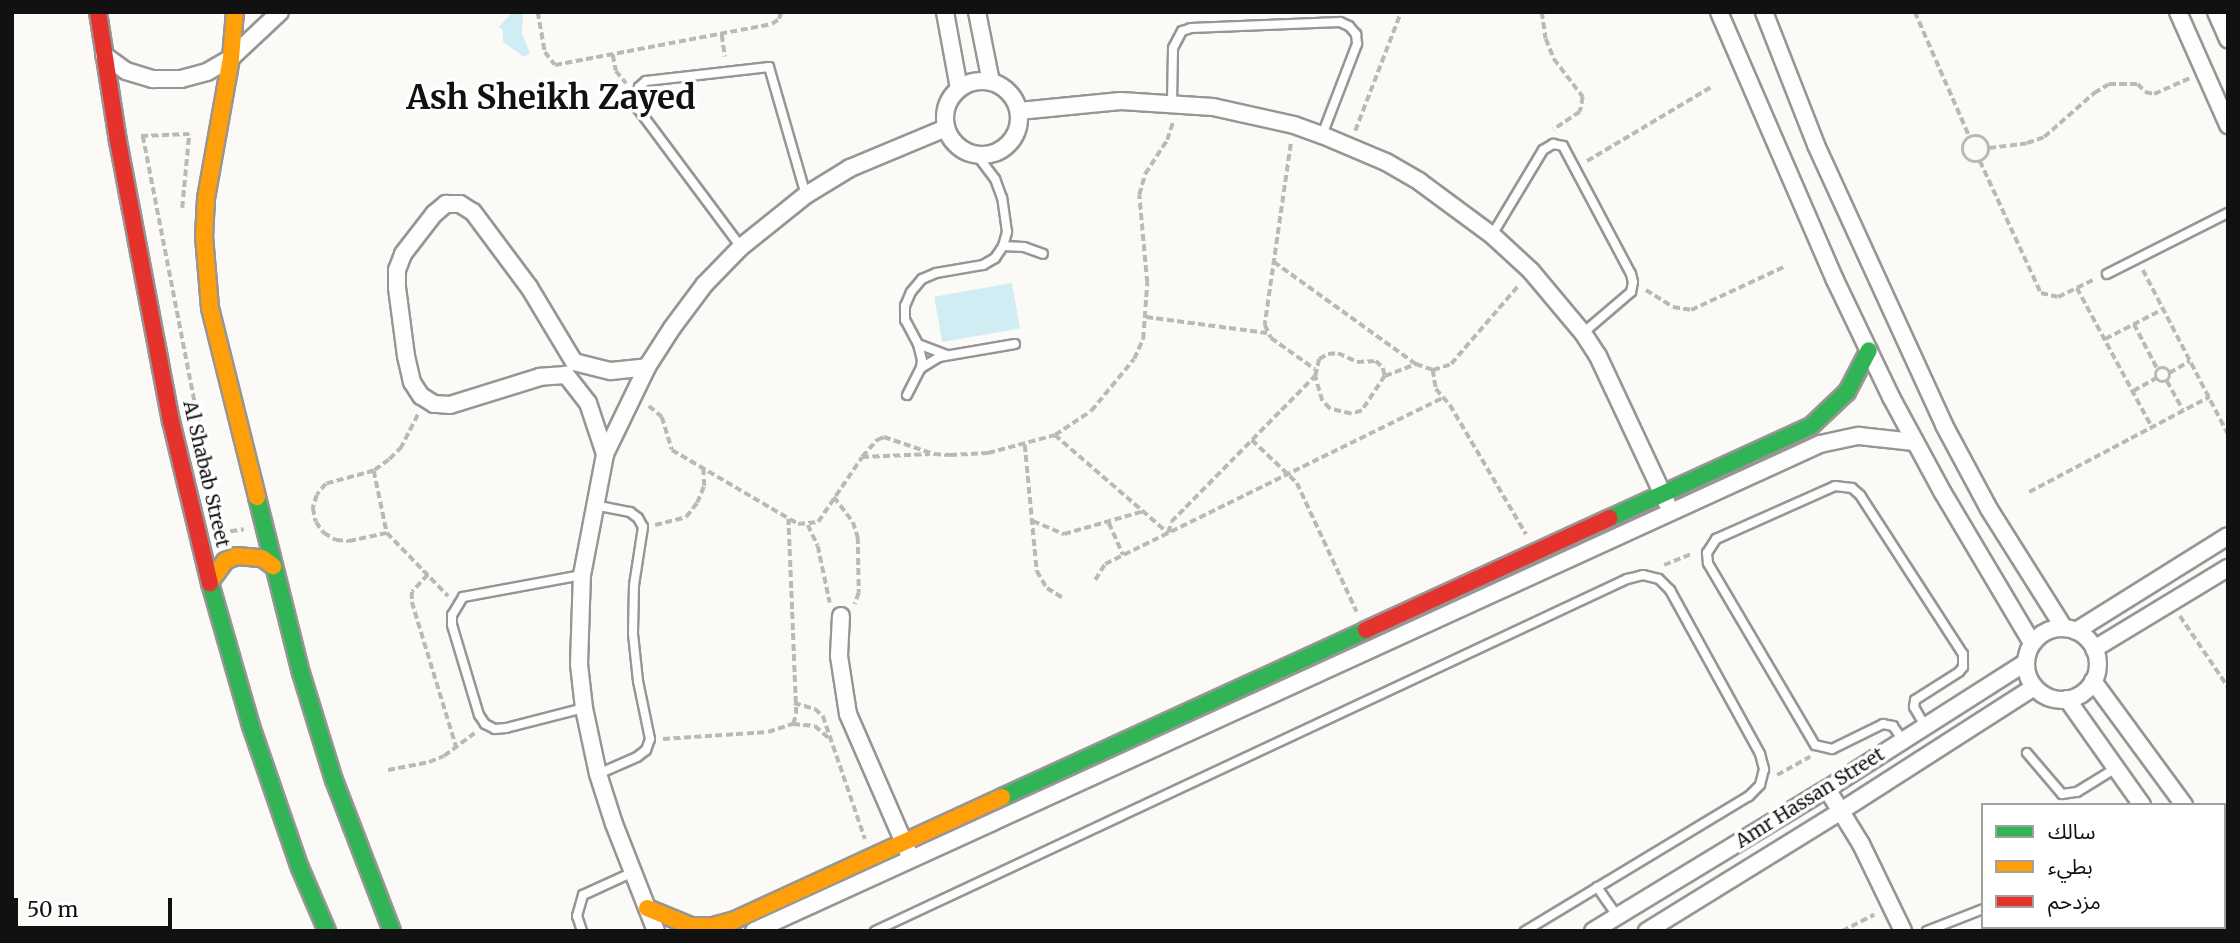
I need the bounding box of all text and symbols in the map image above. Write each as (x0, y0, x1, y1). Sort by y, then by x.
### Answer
district label: Ash Sheikh Zayed (406, 78, 696, 118)
street label: Al Shabab Street (178, 398, 234, 550)
street label: Amr Hassan Street (1731, 743, 1889, 853)
legend (1981, 803, 2226, 929)
text: سالك (2048, 818, 2095, 845)
text: بطيء (2048, 853, 2093, 880)
scale bar (18, 884, 175, 928)
text: مزدحم (2048, 888, 2101, 915)
text: 50 m (27, 896, 78, 923)

